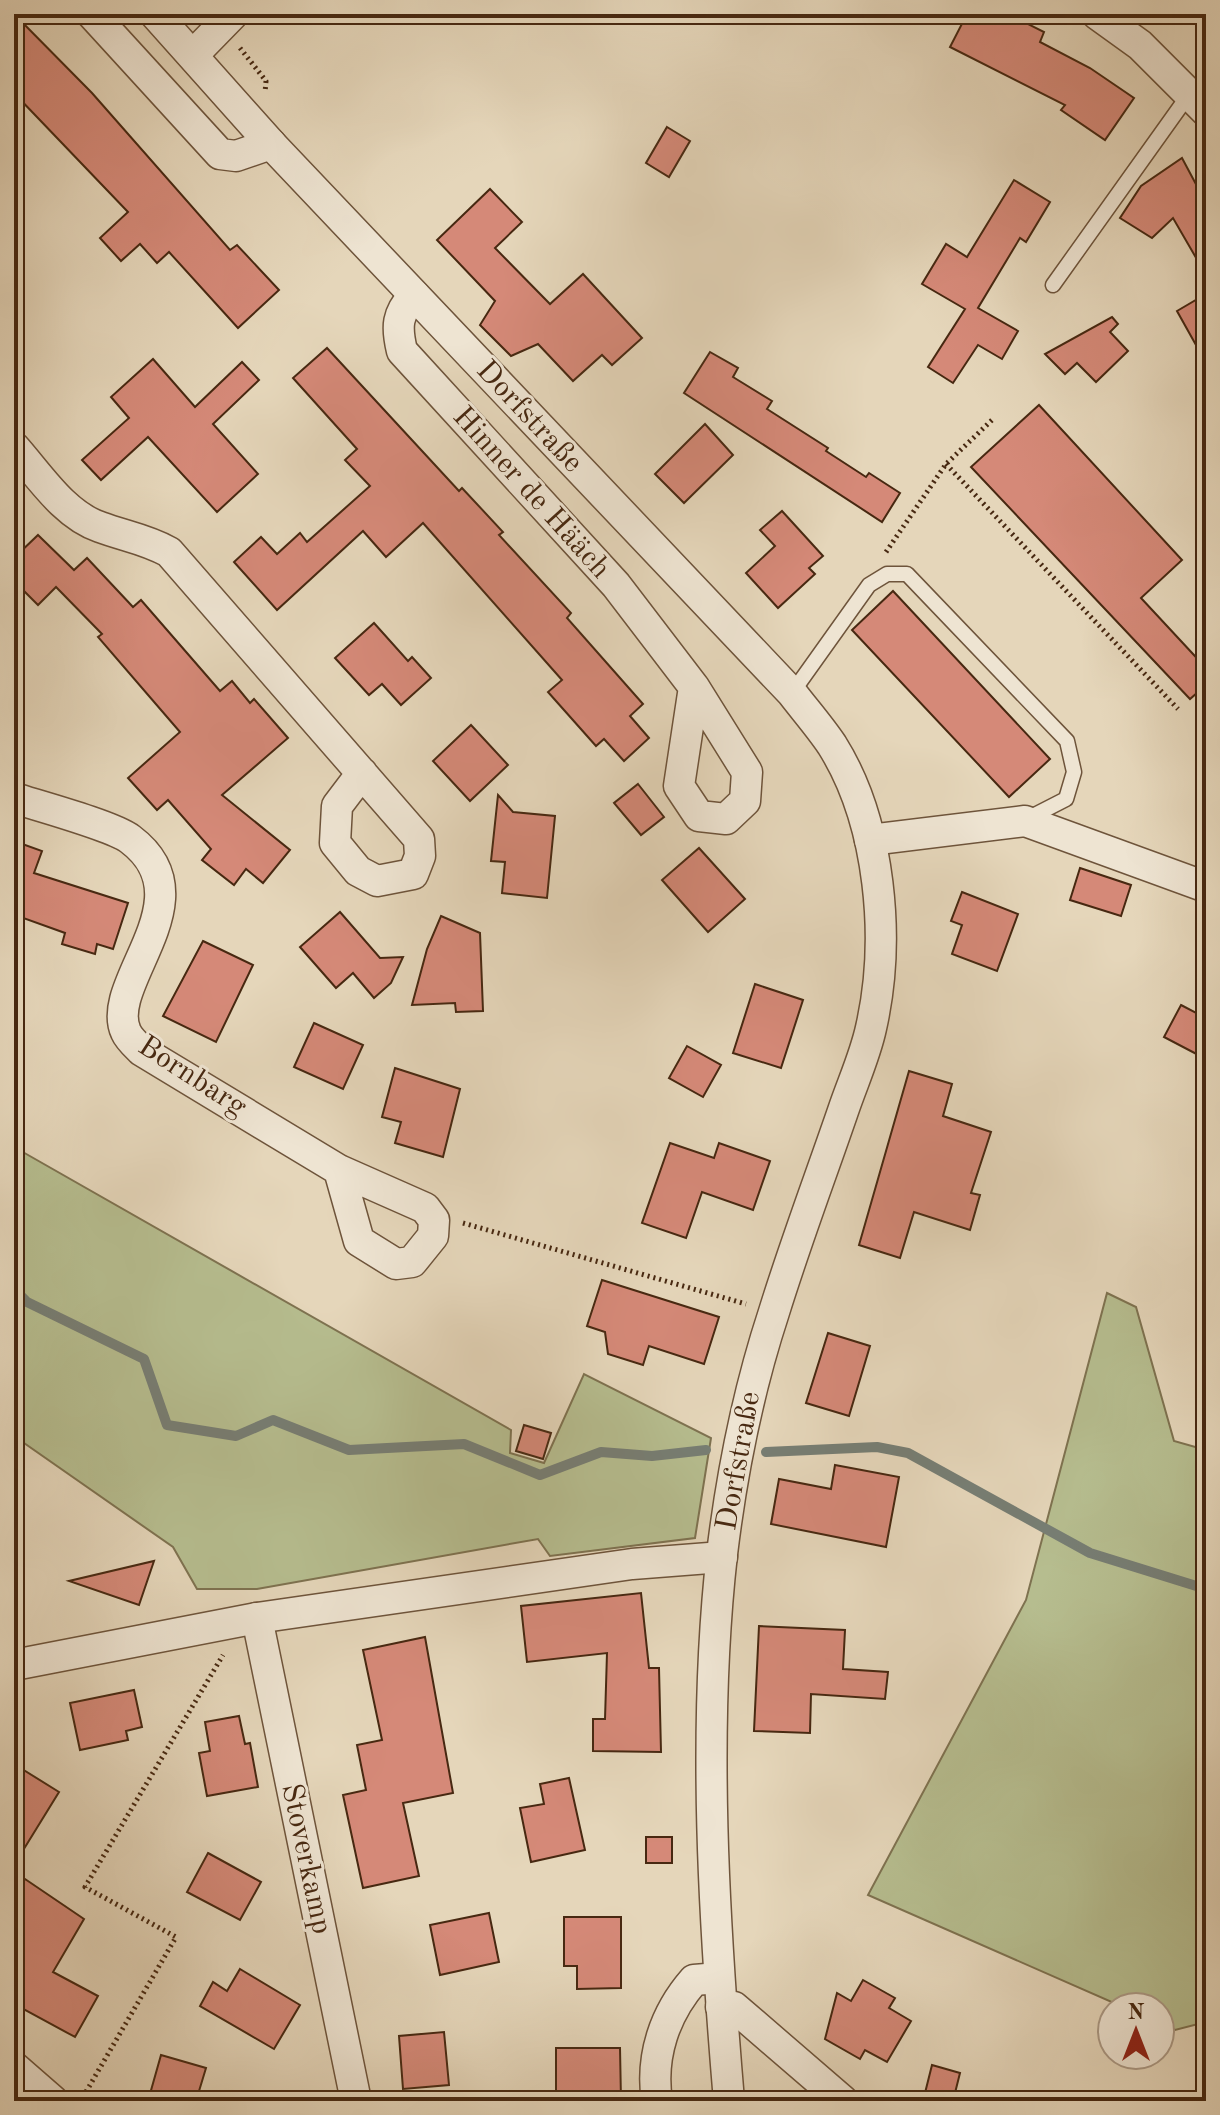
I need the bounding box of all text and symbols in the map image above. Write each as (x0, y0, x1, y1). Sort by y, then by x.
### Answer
street label: Dorfstraße (470, 355, 588, 479)
street label: Hinner de Hääch (447, 402, 615, 584)
street label: Bornbarg (132, 1031, 252, 1123)
street label: Dorfstraße (712, 1389, 766, 1533)
street label: Stoverkamp (275, 1781, 337, 1937)
north arrow (1096, 1991, 1176, 2071)
text: N (1128, 2002, 1145, 2024)

